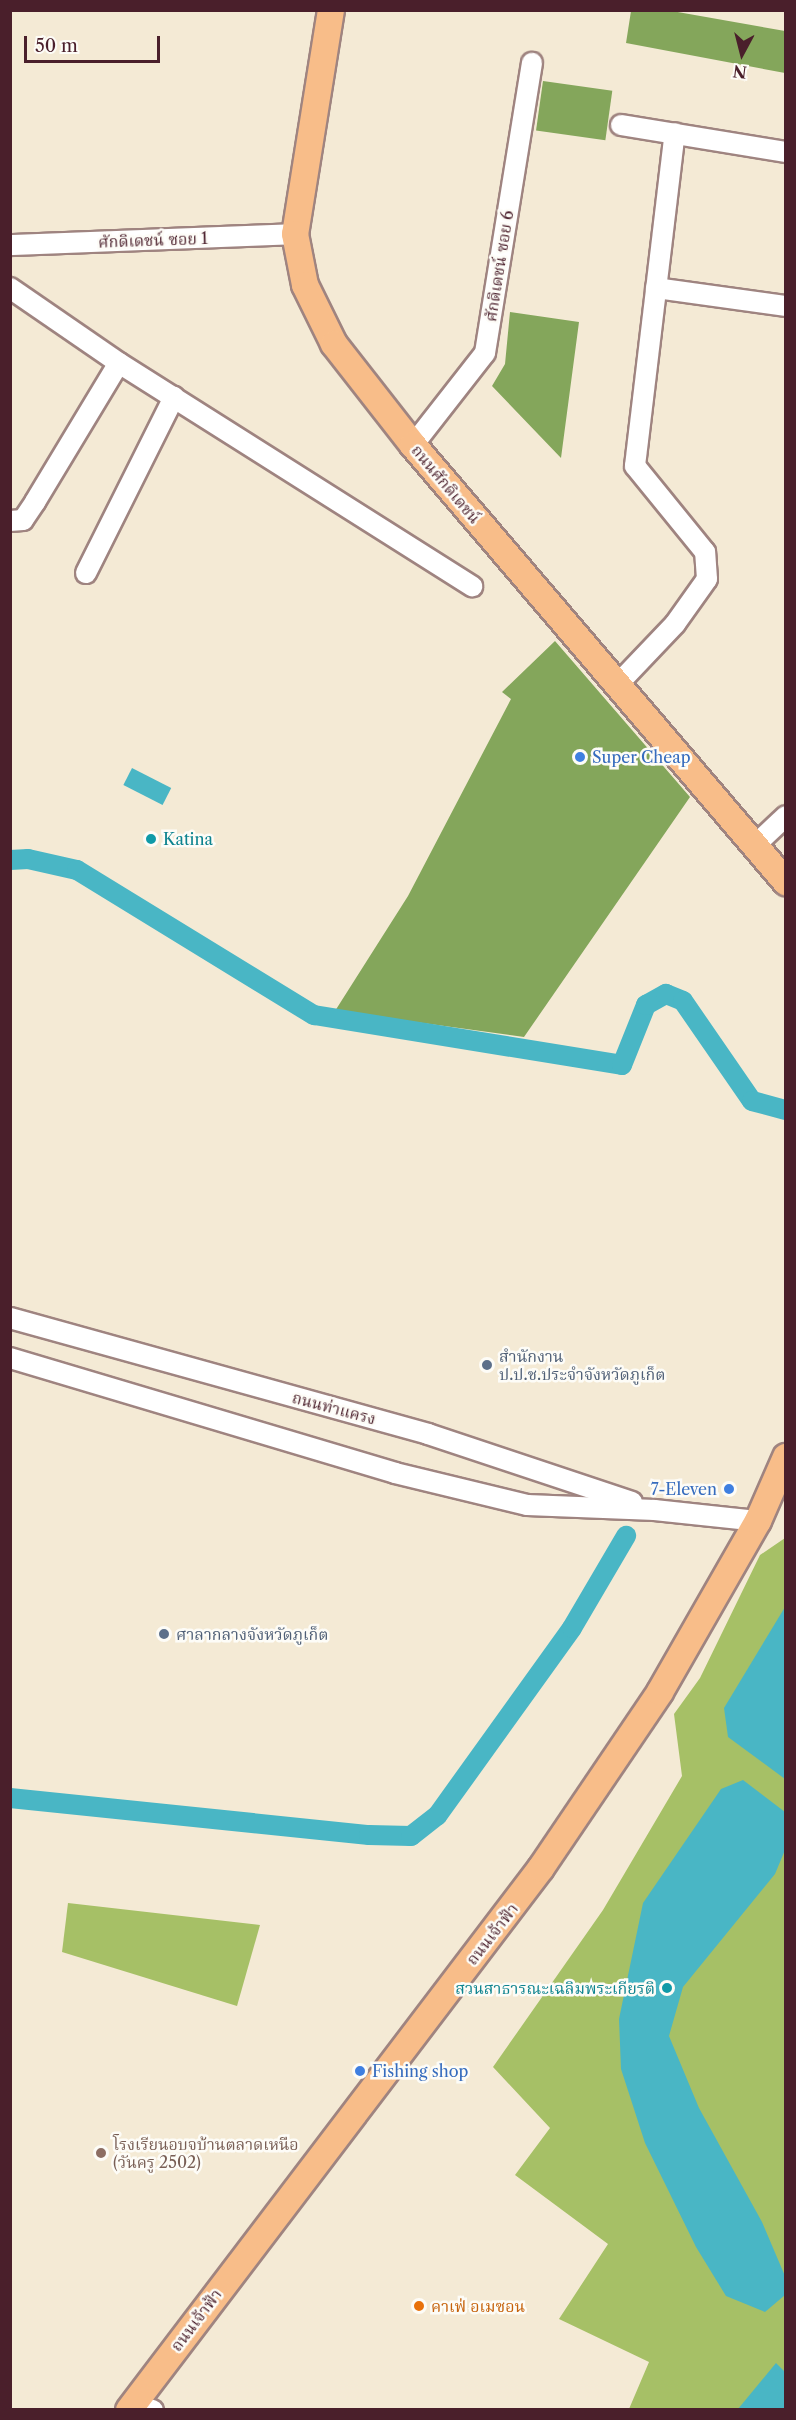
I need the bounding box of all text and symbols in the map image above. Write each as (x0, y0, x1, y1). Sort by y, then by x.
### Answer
scale bar (27, 24, 164, 62)
north arrow (712, 24, 772, 84)
text: 50 m (35, 35, 78, 57)
text: N (732, 61, 748, 83)
street label: ศักดิเดชน์ ซอย 6 (481, 209, 517, 323)
street label: ศักดิเดชน์ ซอย 1 (98, 228, 208, 252)
street label: ถนนศักดิเดชน์ (408, 441, 484, 527)
place label: Super Cheap (592, 747, 691, 767)
marker: Super Cheap (573, 750, 587, 764)
place label: Katina (163, 829, 213, 849)
marker: Katina (144, 832, 158, 846)
place label: สำนักงาน ป.ป.ช.ประจำจังหวัดภูเก็ต (499, 1346, 665, 1384)
marker: สำนักงาน ป.ป.ช.ประจำจังหวัดภูเก็ต (480, 1358, 494, 1372)
street label: ถนนท่าแครง (290, 1388, 378, 1428)
place label: 7-Eleven (651, 1479, 717, 1499)
marker: 7-Eleven (722, 1482, 736, 1496)
place label: ศาลากลางจังหวัดภูเก็ต (176, 1624, 328, 1644)
marker: ศาลากลางจังหวัดภูเก็ต (157, 1627, 171, 1641)
street label: ถนนเจ้าฟ้า (462, 1899, 522, 1969)
place label: สวนสาธารณะเฉลิมพระเกียรติ (455, 1978, 655, 1998)
marker: สวนสาธารณะเฉลิมพระเกียรติ (660, 1981, 674, 1995)
place label: Fishing shop (372, 2061, 468, 2081)
marker: Fishing shop (353, 2064, 367, 2078)
place label: โรงเรียนอบจบ้านตลาดเหนือ (วันครู 2502) (113, 2134, 299, 2172)
marker: โรงเรียนอบจบ้านตลาดเหนือ (วันครู 2502) (94, 2146, 108, 2160)
street label: ถนนเจ้าฟ้า (166, 2285, 226, 2355)
place label: คาเฟ่ อเมซอน (431, 2296, 525, 2316)
marker: คาเฟ่ อเมซอน (412, 2299, 426, 2313)

